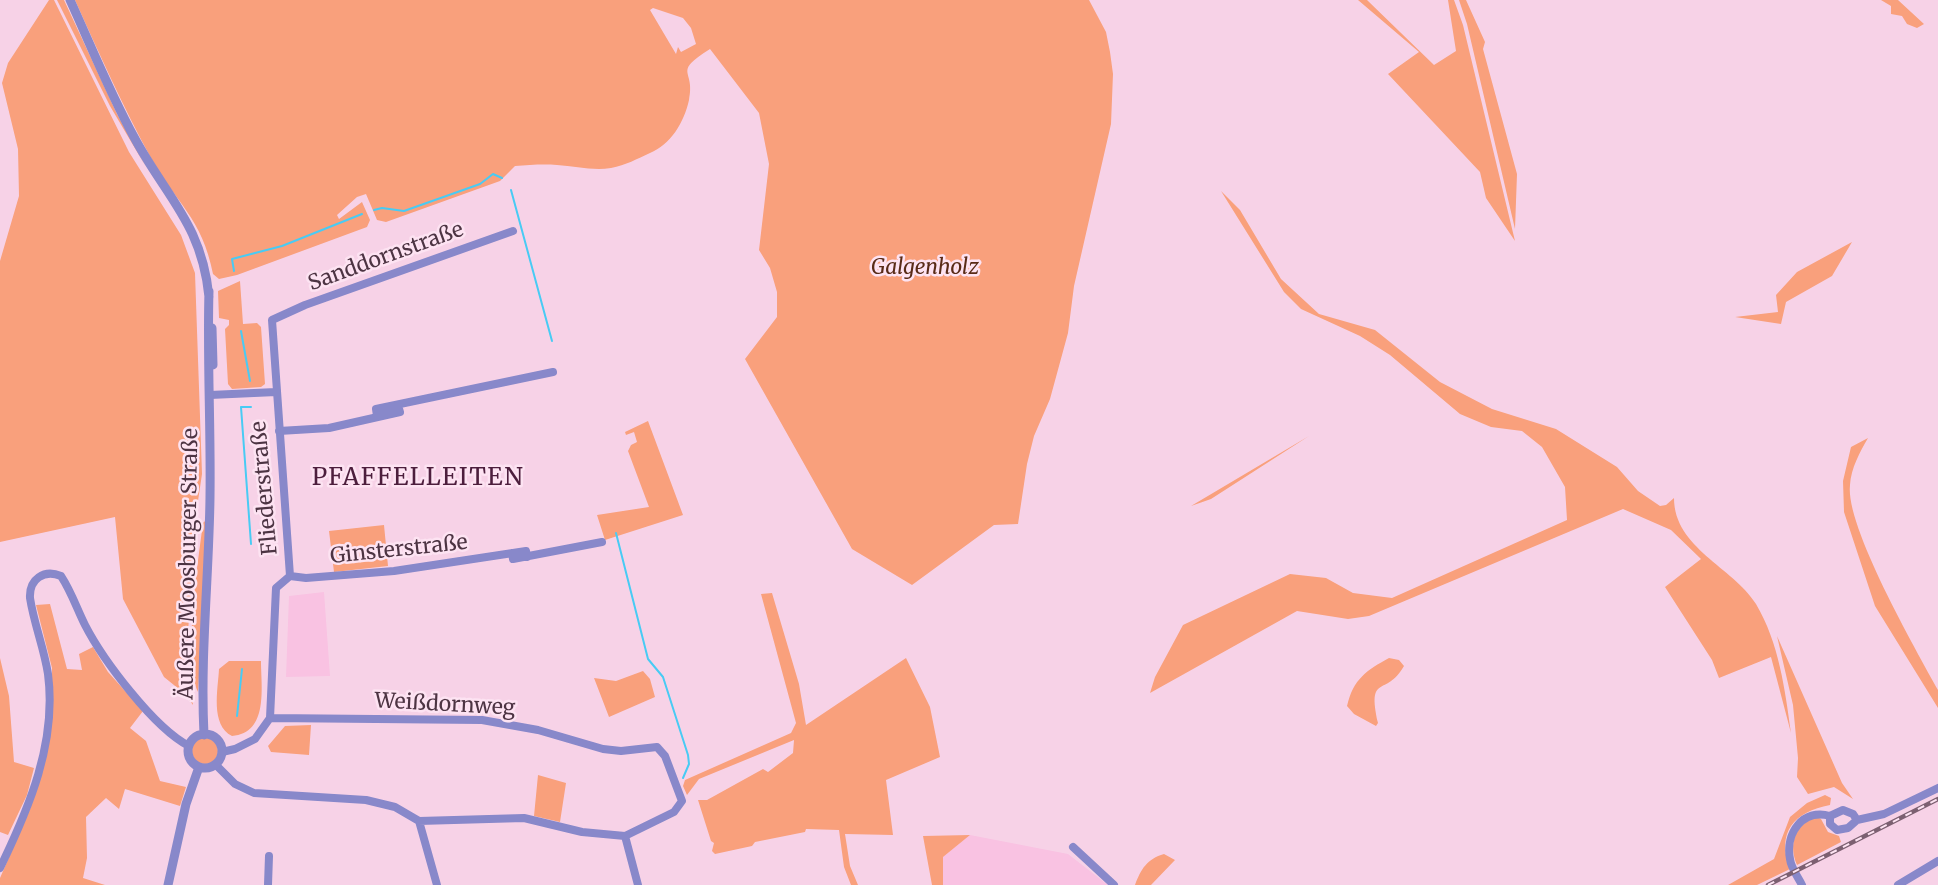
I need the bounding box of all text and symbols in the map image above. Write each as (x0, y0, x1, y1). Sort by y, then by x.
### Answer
street label: Sanddornstraße (305, 217, 467, 297)
park label: Galgenholz (871, 255, 979, 281)
street label: Fliederstraße (247, 420, 283, 556)
street label: Äußere Moosburger Straße (174, 428, 204, 700)
district label: PFAFFELLEITEN (312, 464, 524, 492)
street label: Ginsterstraße (329, 530, 469, 570)
street label: Weißdornweg (374, 689, 516, 721)

